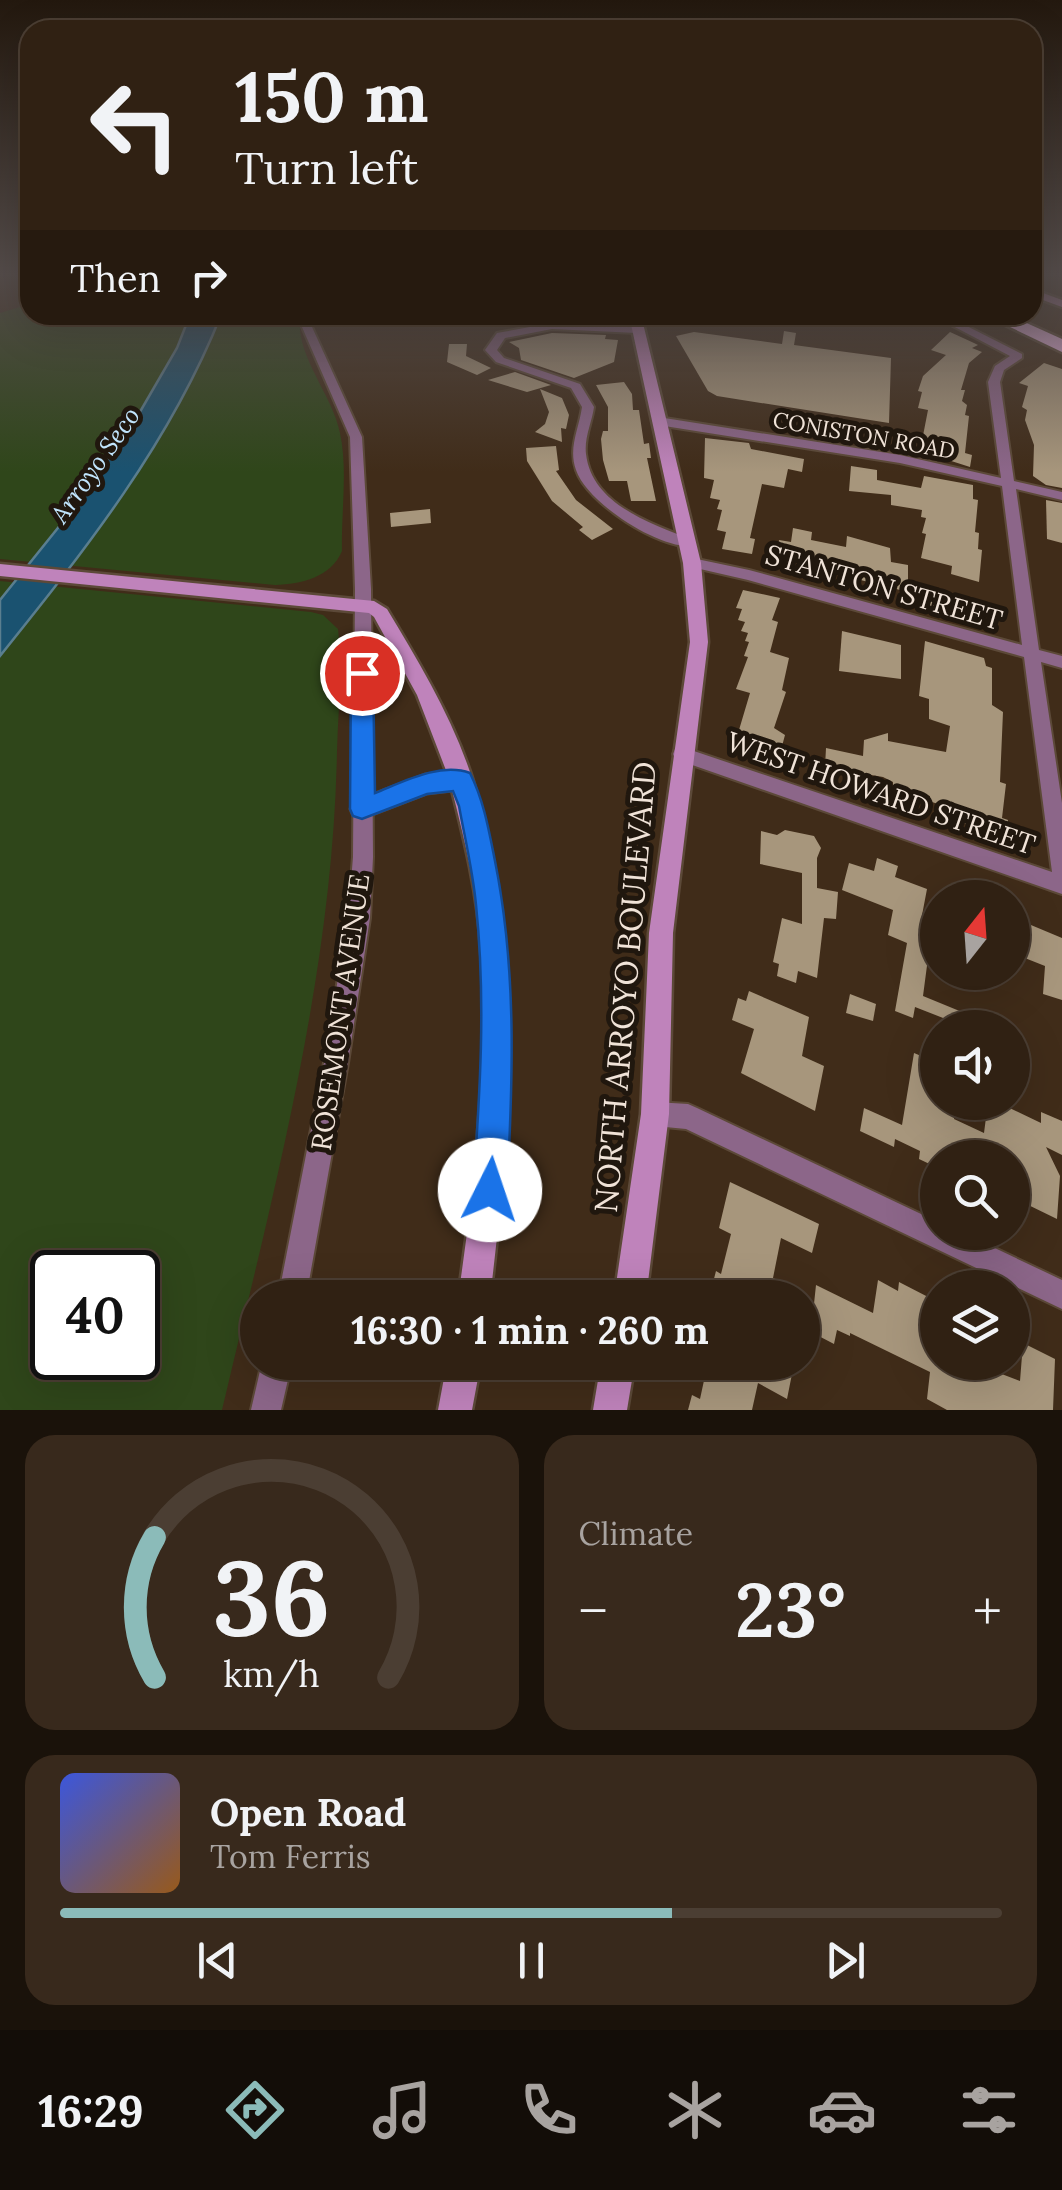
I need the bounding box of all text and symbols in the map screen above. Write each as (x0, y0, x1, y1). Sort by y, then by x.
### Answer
text: 150 m (235, 52, 429, 141)
icon: left (70, 60, 200, 190)
text: Turn left (235, 139, 418, 196)
icon: right (181, 250, 236, 305)
text: Then (70, 254, 161, 302)
water label: Arroyo Seco (43, 401, 147, 530)
street label: CONISTON ROAD (771, 405, 957, 465)
street label: STANTON STREET (761, 536, 1007, 638)
pin (320, 631, 405, 716)
icon: arrive (335, 646, 390, 701)
street label: WEST HOWARD STREET (722, 723, 1040, 863)
street label: NORTH ARROYO BOULEVARD (585, 760, 665, 1214)
street label: ROSEMONT AVENUE (303, 871, 377, 1153)
north arrow (920, 880, 1030, 990)
map controls (920, 880, 1030, 1380)
button: sound (920, 1010, 1030, 1120)
position arrow (438, 1138, 542, 1242)
button: search (920, 1140, 1030, 1250)
speed limit sign: 40 (30, 1250, 160, 1380)
button: layers (920, 1270, 1030, 1380)
text: 16:30 · 1 min · 260 m (351, 1306, 709, 1354)
text: Climate (579, 1513, 693, 1554)
text: 36 (213, 1530, 331, 1663)
text: 23° (735, 1562, 846, 1658)
text: − (579, 1576, 608, 1646)
text: + (973, 1576, 1002, 1646)
text: km/h (223, 1651, 320, 1697)
text: Open Road (210, 1788, 406, 1836)
text: Tom Ferris (210, 1836, 371, 1877)
icon: previous (190, 1933, 245, 1988)
icon: pause (504, 1933, 559, 1988)
icon: next (818, 1933, 873, 1988)
icon: directions (220, 2075, 290, 2145)
icon: music (367, 2075, 437, 2145)
icon: phone (514, 2075, 584, 2145)
icon: climate (660, 2075, 730, 2145)
icon: car (807, 2075, 877, 2145)
icon: filters (954, 2075, 1024, 2145)
text: 16:29 (38, 2082, 144, 2139)

